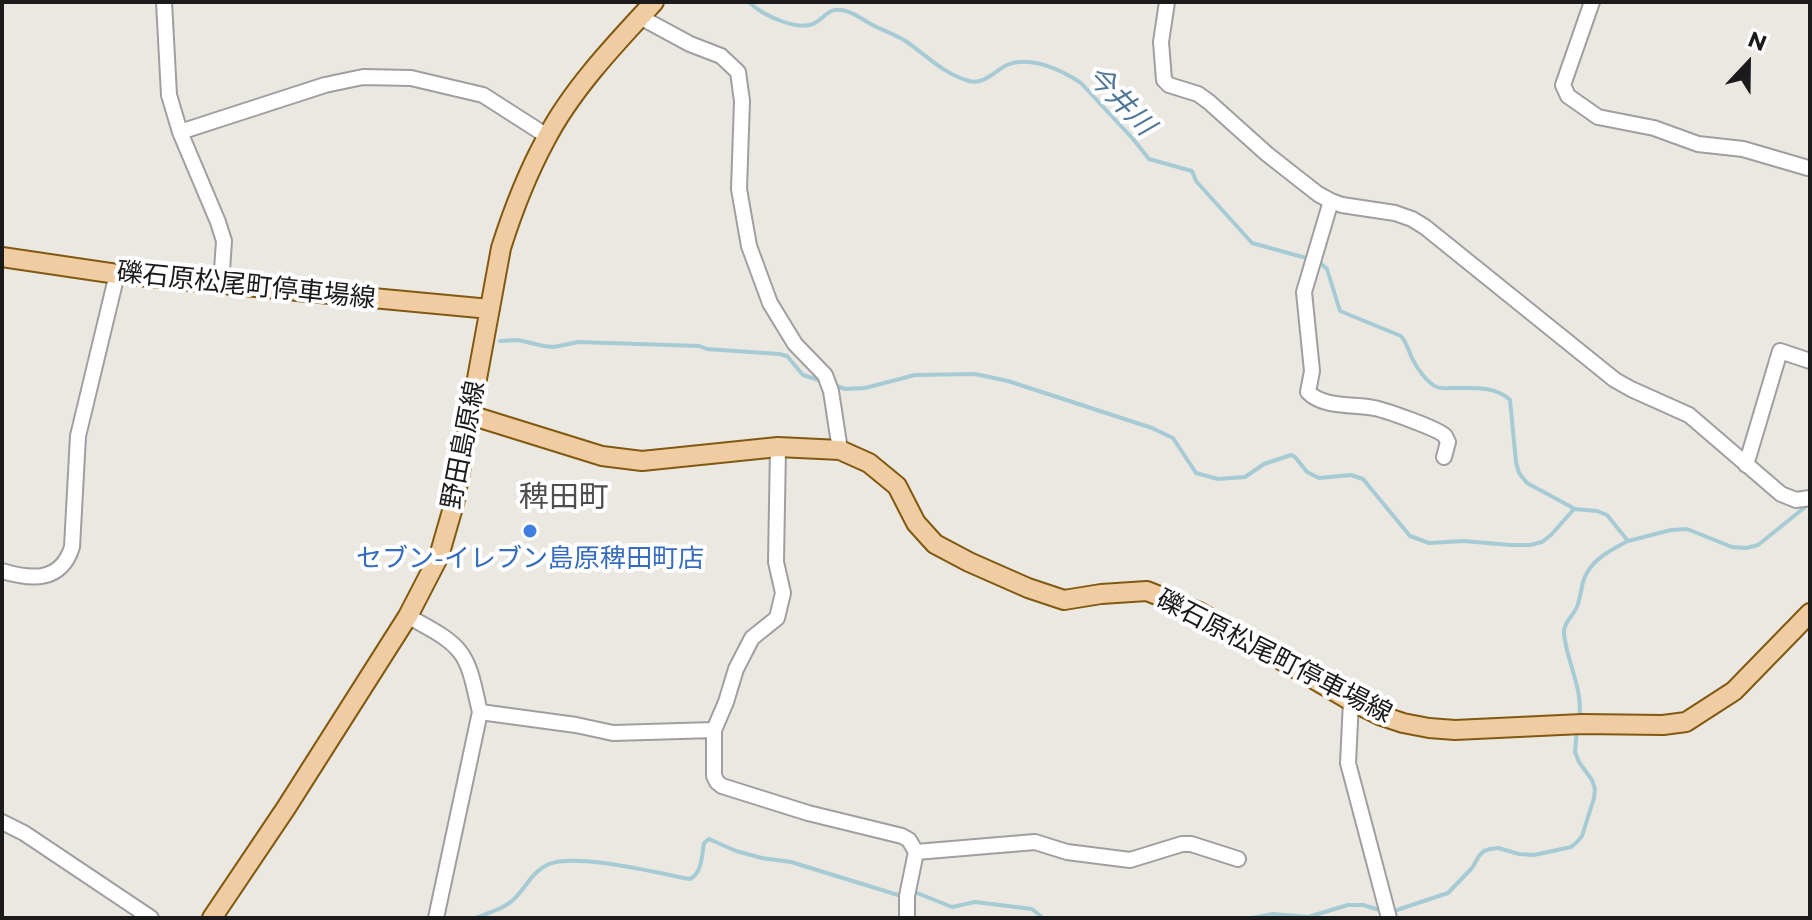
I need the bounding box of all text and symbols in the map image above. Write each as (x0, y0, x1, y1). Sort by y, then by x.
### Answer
north arrow (1708, 24, 1788, 104)
text: N (1744, 25, 1770, 57)
water label: 今井川 (1079, 59, 1161, 143)
street label: 礫石原松尾町停車場線 (115, 257, 377, 315)
street label: 野田島原線 (436, 378, 492, 512)
district label: 稗田町 (519, 480, 609, 516)
marker: セブン-イレブン島原稗田町店 (521, 522, 539, 540)
place label: セブン-イレブン島原稗田町店 (356, 543, 704, 575)
street label: 礫石原松尾町停車場線 (1151, 584, 1397, 730)

